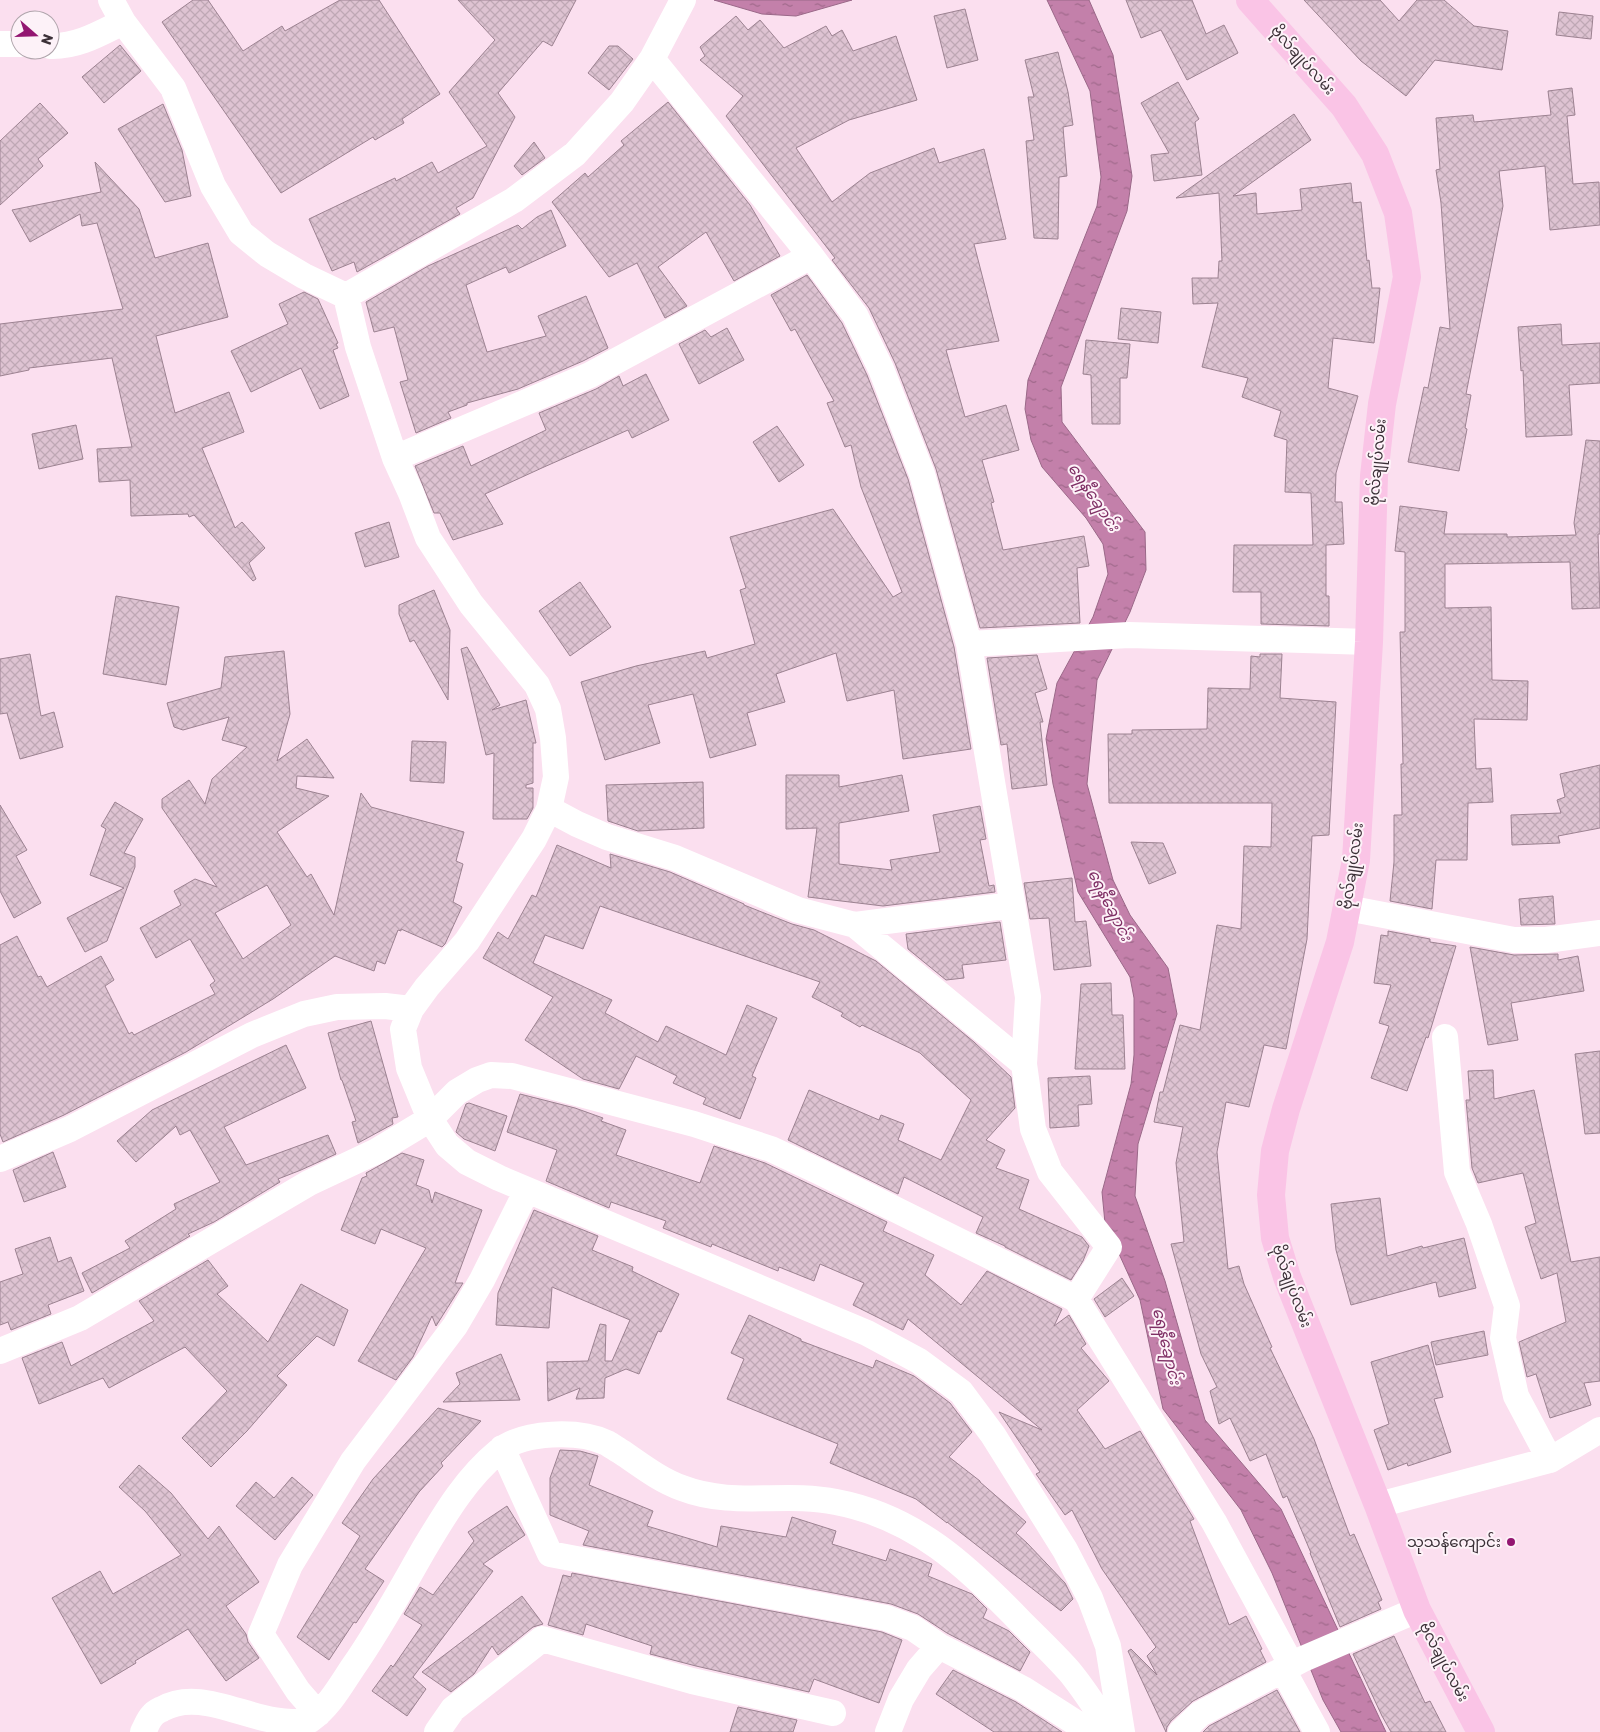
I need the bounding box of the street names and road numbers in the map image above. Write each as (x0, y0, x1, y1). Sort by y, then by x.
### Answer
street label: ဗိုလ်‌ချုပ်‌လမ်း (1265, 21, 1340, 100)
street label: ဗိုလ်‌ချုပ်‌လမ်း (1363, 418, 1393, 507)
street label: ဗိုလ်‌ချုပ်‌လမ်း (1336, 821, 1370, 911)
street label: ဗိုလ်‌ချုပ်‌လမ်း (1266, 1242, 1316, 1331)
street label: ဗိုလ်‌ချုပ်‌လမ်း (1413, 1619, 1473, 1706)

